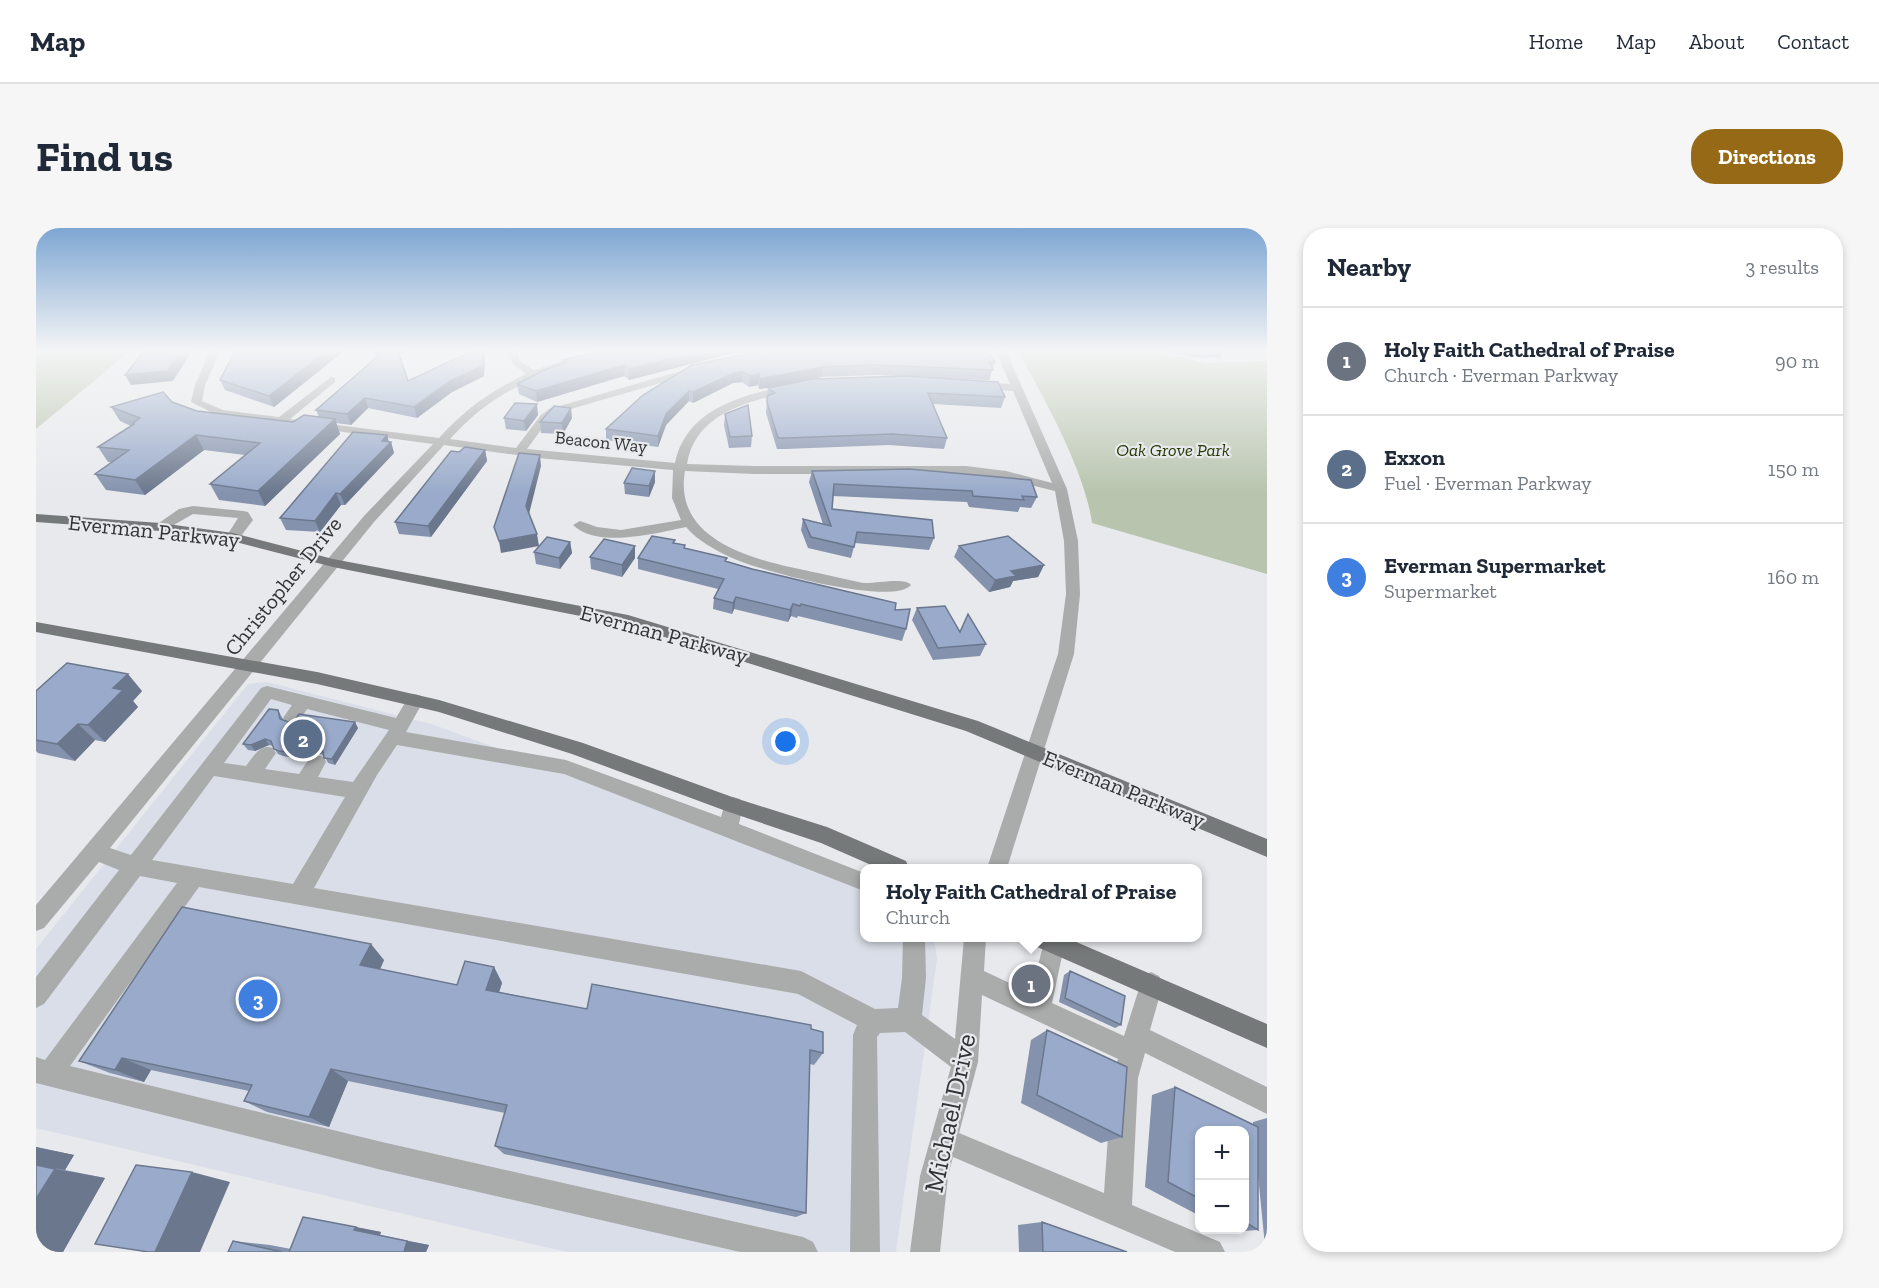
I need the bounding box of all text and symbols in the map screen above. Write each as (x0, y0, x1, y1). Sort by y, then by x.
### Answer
text: Map (30, 25, 85, 58)
text: Home (1529, 29, 1583, 54)
text: Map (1616, 29, 1656, 54)
text: About (1689, 29, 1744, 54)
text: Contact (1777, 29, 1849, 54)
button: Directions (1691, 129, 1843, 184)
text: Find us (36, 131, 173, 182)
text: Nearby (1327, 251, 1411, 283)
text: 3 results (1745, 255, 1819, 279)
text: Holy Faith Cathedral of Praise (1384, 336, 1675, 363)
text: 1 (1342, 349, 1351, 373)
text: 90 m (1775, 349, 1819, 373)
text: Church · Everman Parkway (1384, 363, 1618, 387)
street label: Beacon Way (554, 426, 649, 458)
park label: Oak Grove Park (1116, 439, 1230, 461)
text: Exxon (1384, 444, 1445, 471)
text: 2 (1341, 457, 1352, 481)
text: 150 m (1768, 457, 1819, 481)
text: Fuel · Everman Parkway (1384, 471, 1591, 495)
street label: Everman Parkway (67, 509, 242, 554)
street label: Christopher Drive (219, 511, 347, 661)
text: Everman Supermarket (1384, 552, 1606, 579)
text: 3 (1341, 565, 1352, 589)
text: 160 m (1767, 565, 1819, 589)
text: Supermarket (1384, 579, 1497, 603)
street label: Everman Parkway (577, 599, 752, 670)
pin: 2 (284, 716, 322, 762)
your location (771, 727, 800, 756)
street label: Everman Parkway (1039, 744, 1210, 834)
popup (860, 864, 1202, 942)
text: Holy Faith Cathedral of Praise (886, 878, 1176, 905)
text: Church (886, 905, 950, 929)
pin: 1 (1012, 962, 1050, 1006)
pin: 3 (238, 976, 278, 1022)
street label: Michael Drive (918, 1031, 982, 1195)
map controls (1195, 1126, 1249, 1234)
button: + (1195, 1126, 1249, 1180)
button: − (1195, 1180, 1249, 1234)

